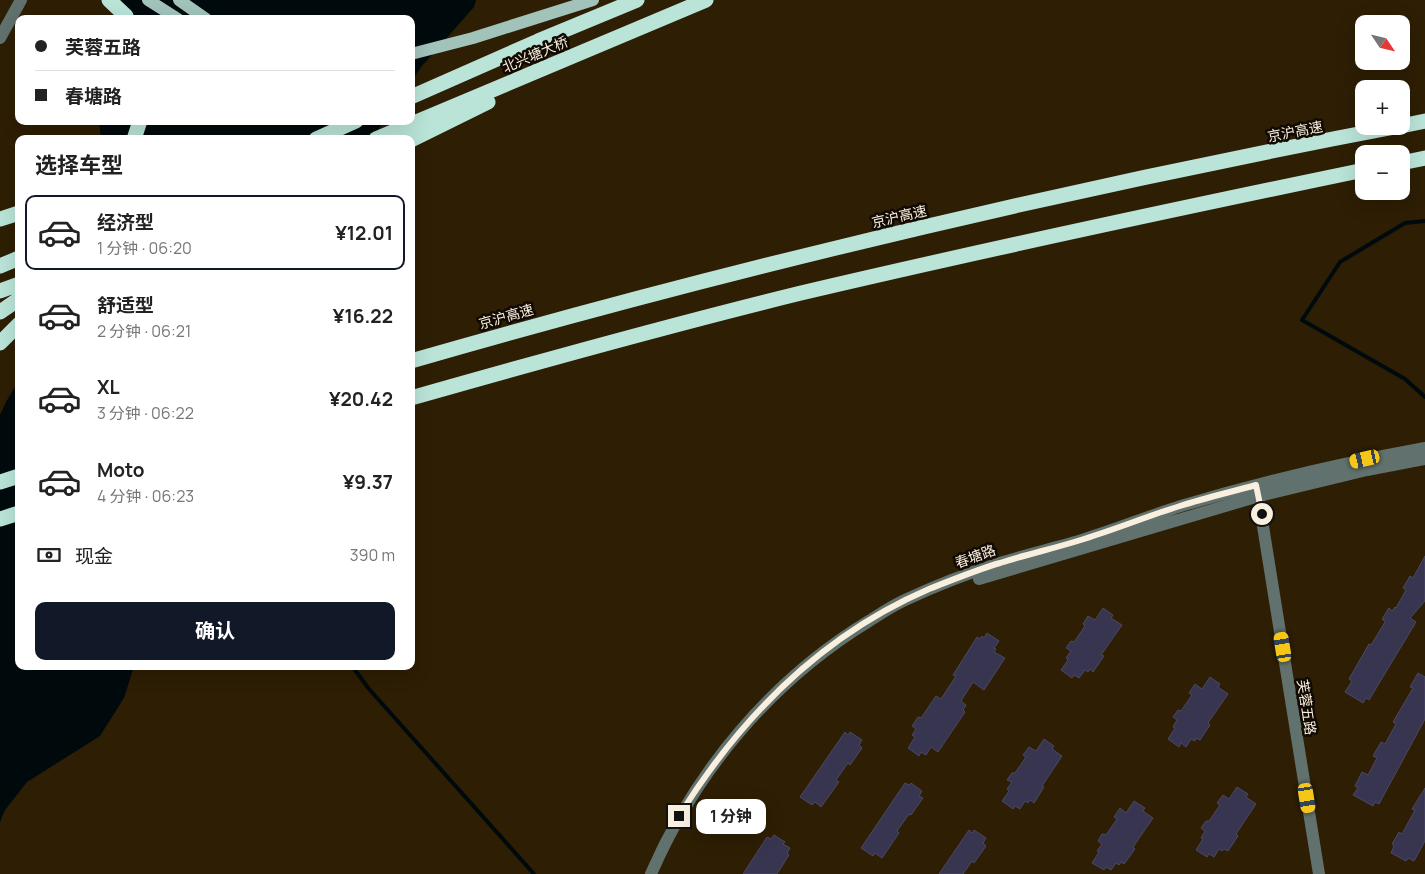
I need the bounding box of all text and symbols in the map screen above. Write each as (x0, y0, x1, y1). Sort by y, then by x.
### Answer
north arrow (1355, 15, 1410, 70)
map controls (1355, 15, 1410, 200)
street label: 北兴塘大桥 (499, 32, 571, 76)
text: 芙蓉五路 (65, 34, 141, 60)
button: + (1355, 80, 1410, 135)
text: 春塘路 (65, 83, 122, 109)
street label: 京沪高速 (1266, 116, 1324, 146)
button: − (1355, 145, 1410, 200)
text: 选择车型 (35, 150, 123, 180)
street label: 京沪高速 (870, 200, 928, 232)
text: 经济型 (97, 209, 154, 235)
icon: car (37, 210, 82, 255)
text: ¥12.01 (335, 220, 393, 246)
text: 1 分钟 · 06:20 (97, 237, 192, 259)
text: 舒适型 (97, 292, 154, 318)
icon: car (37, 293, 82, 338)
street label: 京沪高速 (476, 299, 536, 333)
text: ¥16.22 (333, 303, 393, 329)
text: 2 分钟 · 06:21 (97, 320, 191, 342)
text: XL (97, 374, 120, 400)
icon: car (37, 376, 82, 421)
text: ¥20.42 (329, 386, 393, 412)
text: 3 分钟 · 06:22 (97, 402, 194, 424)
car (1348, 448, 1381, 470)
text: Moto (97, 457, 144, 483)
icon: car (37, 459, 82, 504)
text: ¥9.37 (343, 469, 393, 495)
text: 4 分钟 · 06:23 (97, 485, 194, 507)
route start (1251, 503, 1273, 525)
street label: 春塘路 (952, 540, 998, 572)
icon: cash (35, 541, 63, 569)
text: 现金 (75, 543, 113, 569)
text: 390 m (350, 544, 395, 566)
button: 确认 (35, 602, 395, 660)
car (1273, 631, 1292, 663)
street label: 芙蓉五路 (1293, 678, 1321, 736)
car (1297, 782, 1316, 814)
callout: 1 分钟 (696, 798, 766, 834)
route end (668, 805, 690, 827)
text: 1 分钟 (710, 805, 752, 827)

